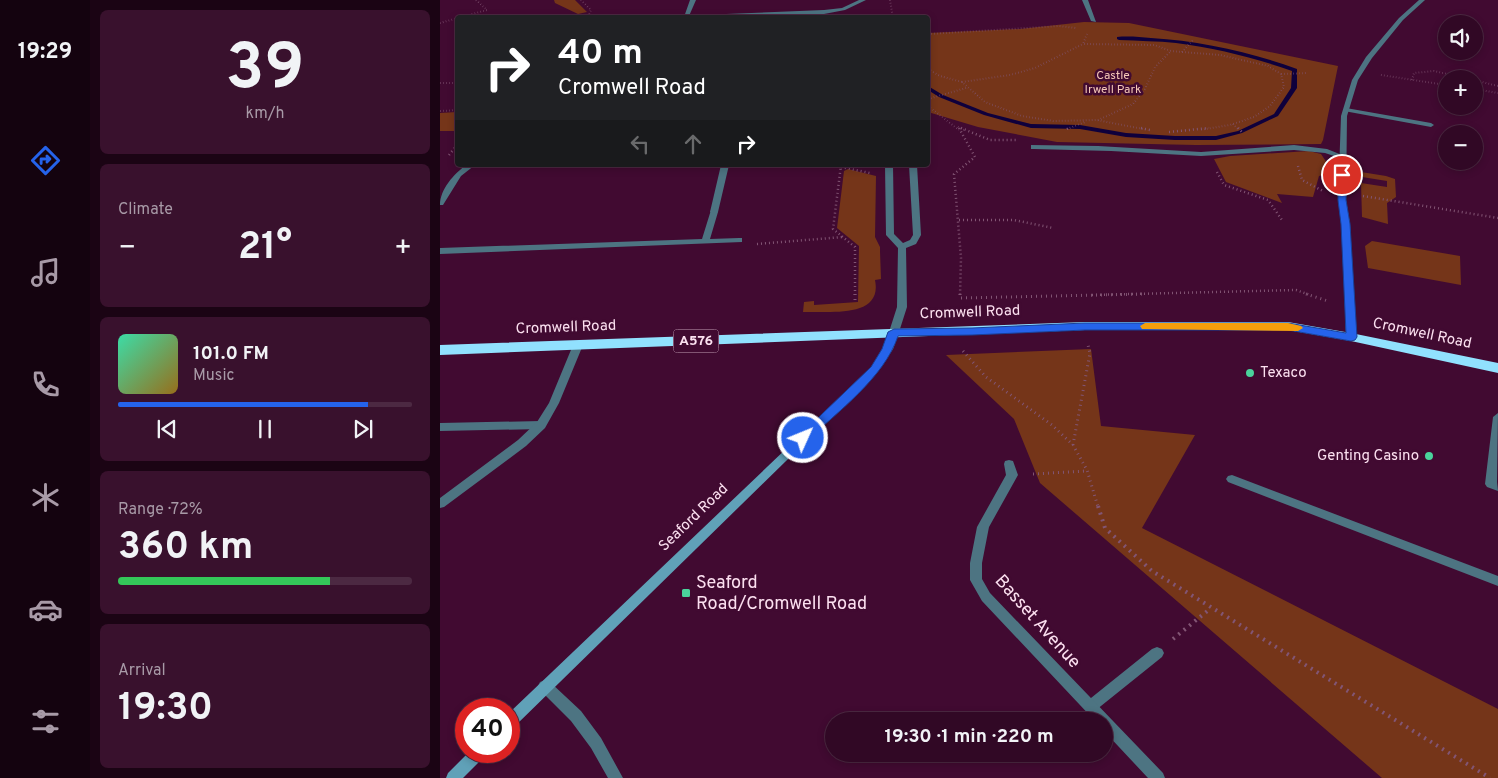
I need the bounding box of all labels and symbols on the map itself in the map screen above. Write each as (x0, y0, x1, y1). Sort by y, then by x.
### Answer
park label: Castle Irwell Park (1085, 68, 1141, 98)
pin (1321, 154, 1363, 196)
street label: Cromwell Road (919, 302, 1021, 324)
street label: Cromwell Road (1371, 314, 1473, 354)
street label: Cromwell Road (515, 317, 617, 339)
road number: A576 (674, 330, 718, 352)
place label: Texaco (1260, 364, 1307, 383)
marker: Texaco (1244, 367, 1256, 379)
position arrow (776, 411, 828, 463)
place label: Genting Casino (1317, 447, 1419, 466)
marker: Genting Casino (1423, 450, 1435, 462)
street label: Seaford Road (655, 480, 733, 556)
street label: Basset Avenue (989, 570, 1085, 674)
place label: Seaford Road/Cromwell Road (696, 572, 867, 616)
marker: Seaford Road/Cromwell Road (680, 587, 692, 599)
speed limit sign: 40 (455, 698, 520, 763)

